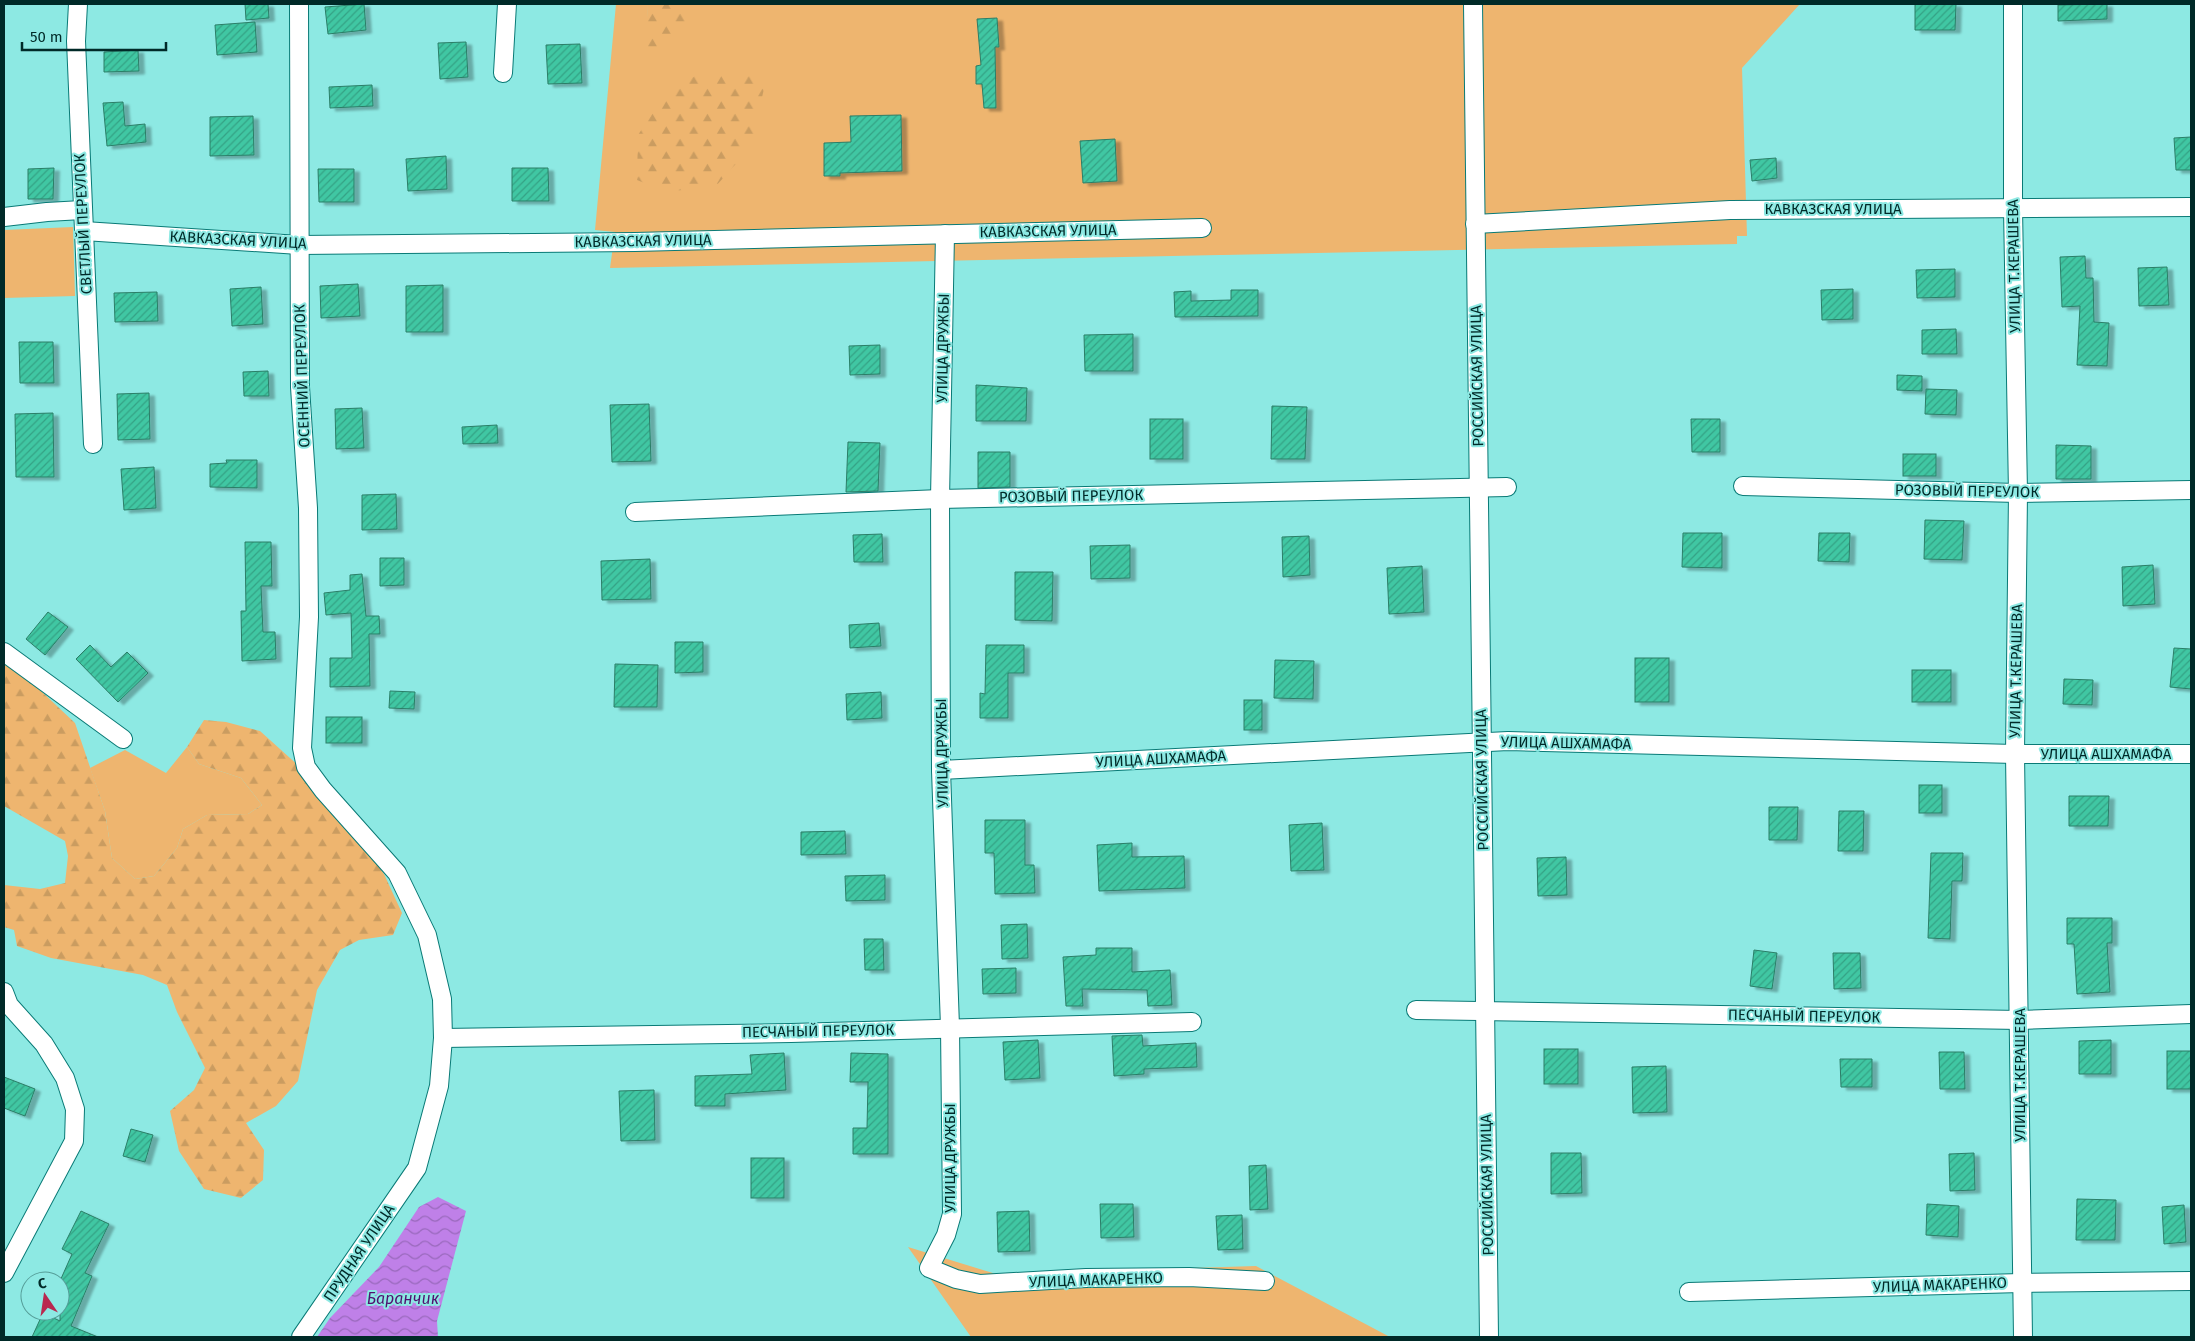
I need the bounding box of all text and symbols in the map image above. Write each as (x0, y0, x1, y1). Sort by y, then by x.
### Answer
scale bar (22, 20, 166, 52)
text: 50 m (30, 28, 63, 46)
street label: СВЕТЛЫЙ ПЕРЕУЛОК (70, 153, 96, 295)
street label: УЛИЦА Т.КЕРАШЕВА (2004, 199, 2024, 333)
street label: КАВКАЗCКАЯ УЛИЦА (1764, 200, 1902, 218)
street label: КАВКАЗCКАЯ УЛИЦА (979, 221, 1117, 241)
street label: КАВКАЗCКАЯ УЛИЦА (169, 227, 307, 253)
street label: КАВКАЗCКАЯ УЛИЦА (574, 231, 712, 251)
street label: УЛИЦА ДРУЖБЫ (933, 293, 953, 403)
street label: ОСЕННИЙ ПЕРЕУЛОК (290, 304, 313, 448)
street label: РОССИЙСКАЯ УЛИЦА (1467, 305, 1487, 447)
street label: РОЗОВЫЙ ПЕРЕУЛОК (1895, 481, 2039, 501)
street label: РОЗОВЫЙ ПЕРЕУЛОК (999, 486, 1143, 506)
street label: УЛИЦА Т.КЕРАШЕВА (2006, 604, 2026, 738)
street label: УЛИЦА ДРУЖБЫ (932, 698, 952, 808)
street label: РОССИЙСКАЯ УЛИЦА (1472, 709, 1492, 851)
street label: УЛИЦА АШХАМАФА (1501, 733, 1632, 753)
street label: УЛИЦА АШХАМАФА (2041, 745, 2172, 763)
street label: УЛИЦА АШХАМАФА (1095, 747, 1227, 771)
street label: ПЕСЧАНЫЙ ПЕРЕУЛОК (1728, 1006, 1881, 1026)
street label: УЛИЦА Т.КЕРАШЕВА (2011, 1008, 2029, 1142)
street label: ПЕСЧАНЫЙ ПЕРЕУЛОК (742, 1021, 895, 1041)
street label: УЛИЦА ДРУЖБЫ (941, 1103, 959, 1213)
street label: РОССИЙСКАЯ УЛИЦА (1477, 1114, 1497, 1256)
street label: ПРУДНАЯ УЛИЦА (320, 1200, 398, 1305)
street label: УЛИЦА МАКАРЕНКО (1029, 1269, 1163, 1291)
north arrow (20, 1271, 70, 1321)
street label: УЛИЦА МАКАРЕНКО (1873, 1274, 2007, 1296)
text: С (36, 1275, 48, 1293)
water label: Баранчик (367, 1289, 440, 1308)

